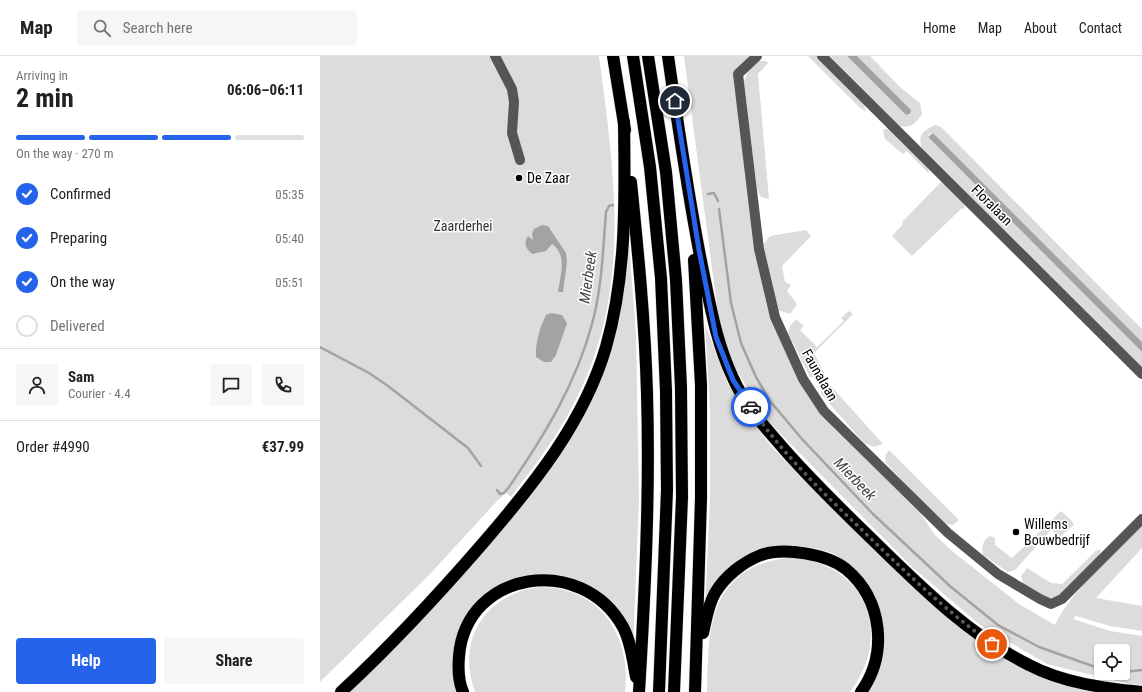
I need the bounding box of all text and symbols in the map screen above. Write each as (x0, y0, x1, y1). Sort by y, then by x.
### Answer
search box (77, 10, 357, 46)
text: Map (20, 16, 53, 39)
icon: search (91, 17, 113, 39)
text: Search here (123, 19, 193, 37)
text: Home (923, 20, 956, 36)
text: Map (978, 20, 1002, 36)
text: About (1024, 20, 1057, 36)
text: Contact (1079, 20, 1122, 36)
text: Arriving in (16, 68, 68, 83)
text: 06:06–06:11 (227, 81, 304, 99)
text: 2 min (16, 83, 74, 113)
pin (658, 84, 692, 118)
icon: home (664, 90, 686, 112)
text: On the way · 270 m (16, 146, 113, 161)
place label: De Zaar (527, 170, 570, 186)
marker: De Zaar (514, 173, 524, 183)
street label: Floralaan (968, 181, 1016, 229)
icon: check (16, 183, 38, 205)
text: Confirmed (50, 185, 111, 203)
text: 05:35 (275, 187, 304, 202)
park label: Zaarderhei (433, 218, 493, 234)
icon: check (16, 227, 38, 249)
text: Preparing (50, 229, 107, 247)
text: 05:40 (275, 231, 304, 246)
water label: Mierbeek (575, 249, 601, 304)
icon: check (16, 271, 38, 293)
text: On the way (50, 273, 115, 291)
text: 05:51 (275, 275, 304, 290)
text: Delivered (50, 317, 105, 335)
street label: Faunalaan (799, 346, 841, 404)
button: person (16, 364, 58, 406)
button: chat (210, 364, 252, 406)
button: phone (262, 364, 304, 406)
text: Sam (68, 368, 94, 386)
text: Courier · 4.4 (68, 386, 131, 401)
courier (731, 387, 771, 427)
icon: car (740, 396, 762, 418)
text: Order #4990 (16, 438, 90, 456)
text: €37.99 (262, 438, 304, 456)
water label: Mierbeek (830, 454, 880, 505)
place label: Willems Bouwbedrijf (1024, 516, 1091, 548)
marker: Willems Bouwbedrijf (1011, 527, 1021, 537)
pin (975, 627, 1009, 661)
icon: bag (981, 633, 1003, 655)
button: Help (16, 638, 156, 684)
button: Share (164, 638, 304, 684)
map controls (1094, 644, 1130, 680)
button: locate (1094, 644, 1130, 680)

